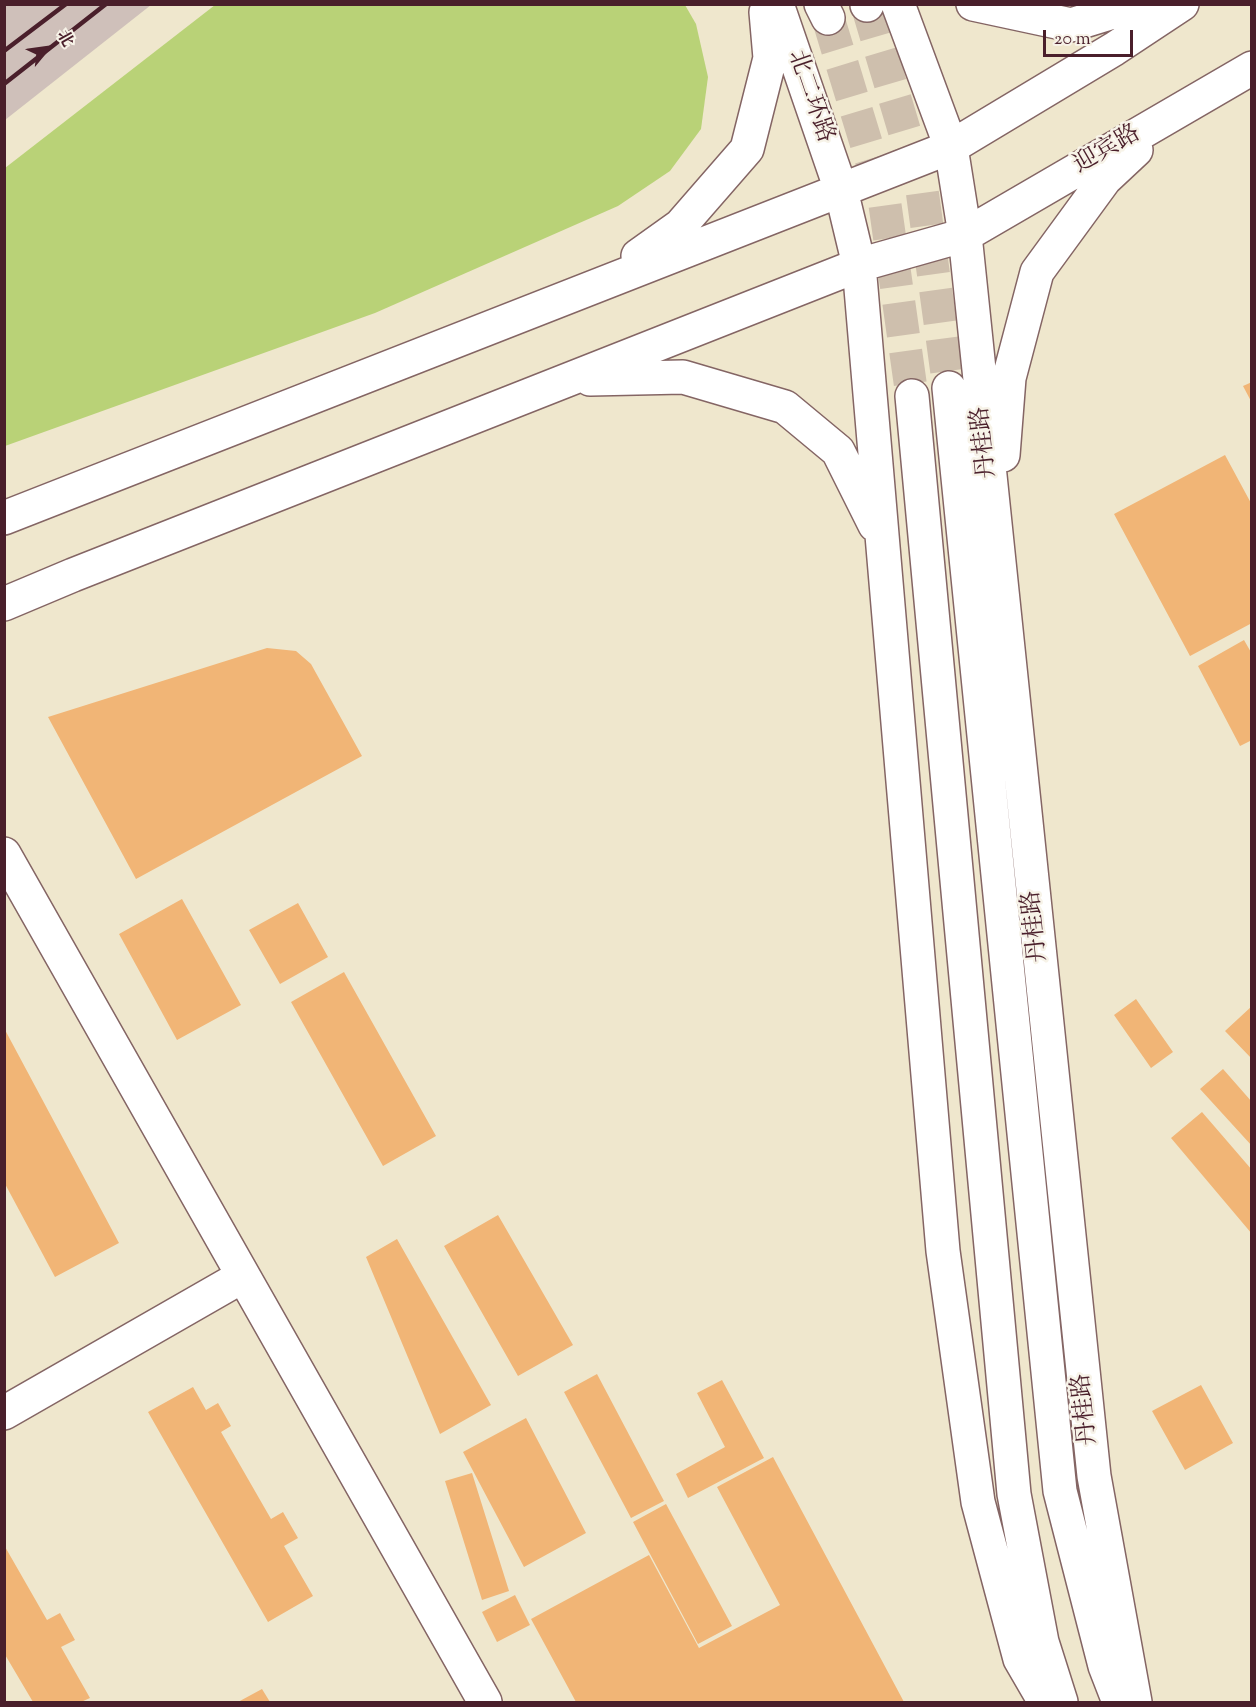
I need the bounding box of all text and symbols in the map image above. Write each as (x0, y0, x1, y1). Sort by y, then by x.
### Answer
north arrow (18, 18, 78, 78)
scale bar (1046, 18, 1136, 56)
text: 北 (50, 26, 78, 52)
text: 20 m (1054, 27, 1091, 53)
street label: 北二环路 (780, 47, 838, 147)
street label: 迎宾路 (1070, 121, 1146, 181)
street label: 丹桂路 (968, 405, 1004, 479)
street label: 丹桂路 (1019, 889, 1055, 963)
street label: 丹桂路 (1069, 1372, 1105, 1446)

